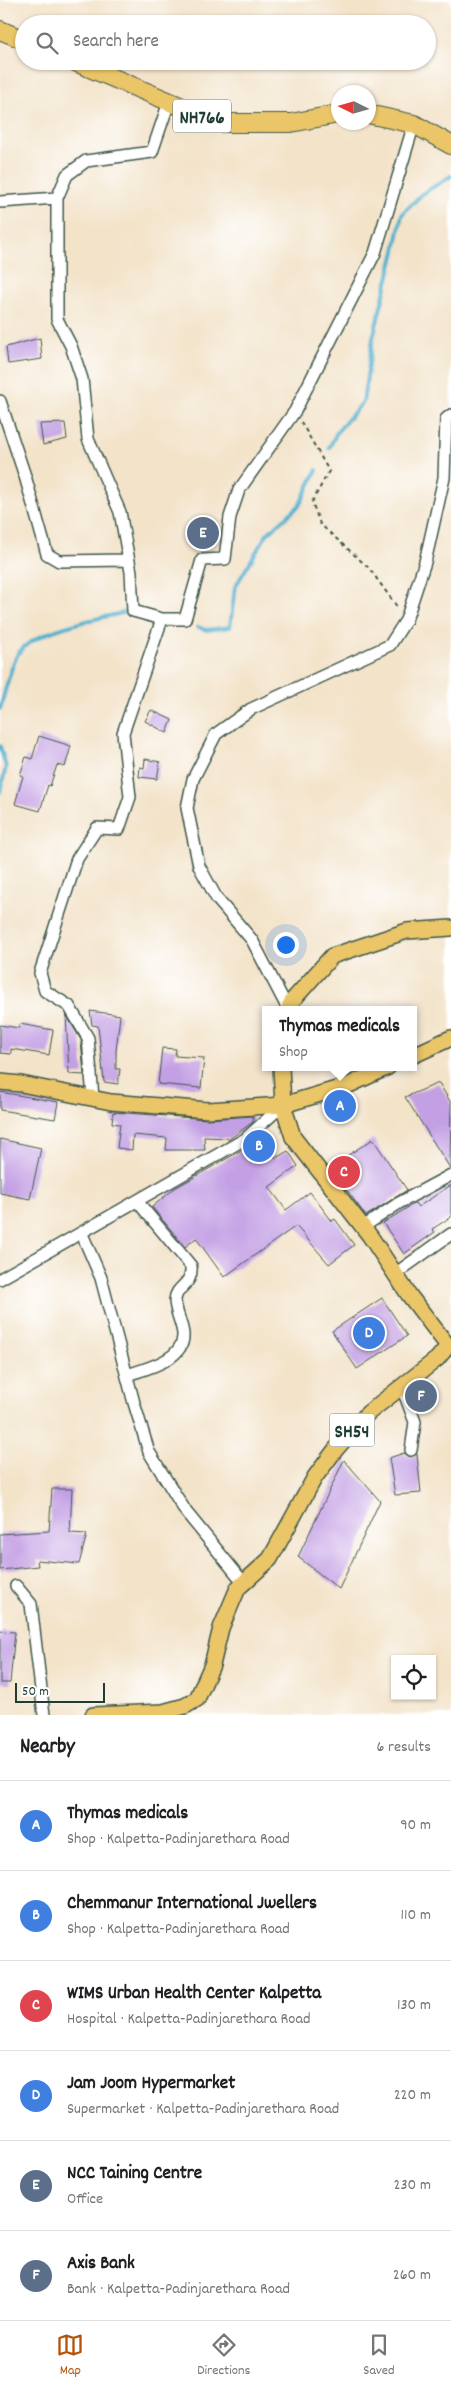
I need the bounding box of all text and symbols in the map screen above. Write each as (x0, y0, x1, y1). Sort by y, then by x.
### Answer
search box (15, 15, 436, 70)
icon: search (33, 29, 61, 57)
text: Search here (73, 29, 159, 56)
north arrow (331, 85, 376, 130)
road number: NH766 (173, 100, 231, 132)
pin: E (187, 514, 219, 552)
your location (273, 932, 299, 958)
popup (262, 1006, 417, 1071)
text: Thymas medicals (279, 1014, 400, 1041)
text: Shop (279, 1041, 308, 1064)
pin: A (324, 1087, 356, 1125)
pin: B (243, 1127, 275, 1165)
pin: C (328, 1153, 360, 1191)
pin: D (353, 1314, 385, 1352)
pin: F (405, 1377, 437, 1415)
road number: SH54 (330, 1414, 374, 1446)
map controls (391, 1655, 436, 1700)
button: locate (391, 1655, 436, 1700)
scale bar (15, 1680, 105, 1703)
text: 50 m (22, 1682, 49, 1702)
text: Nearby (20, 1733, 75, 1763)
text: 6 results (376, 1736, 431, 1759)
text: Thymas medicals (67, 1801, 188, 1828)
text: A (32, 1814, 40, 1837)
text: 90 m (400, 1814, 431, 1837)
text: Shop · Kalpetta-Padinjarethara Road (67, 1828, 290, 1851)
text: Chemmanur International Jwellers (67, 1891, 317, 1918)
text: B (32, 1904, 40, 1927)
text: 110 m (401, 1904, 431, 1927)
text: Shop · Kalpetta-Padinjarethara Road (67, 1918, 290, 1941)
text: WIMS Urban Health Center Kalpetta (67, 1981, 321, 2008)
text: C (32, 1994, 40, 2017)
text: 130 m (397, 1994, 431, 2017)
text: Hospital · Kalpetta-Padinjarethara Road (67, 2008, 311, 2031)
text: Jam Joom Hypermarket (67, 2071, 235, 2098)
text: D (32, 2084, 40, 2107)
text: 220 m (394, 2084, 431, 2107)
text: Supermarket · Kalpetta-Padinjarethara Road (67, 2098, 339, 2121)
text: NCC Taining Centre (67, 2161, 202, 2188)
text: E (32, 2174, 40, 2197)
text: 230 m (394, 2174, 431, 2197)
text: Office (67, 2188, 103, 2211)
text: Axis Bank (67, 2251, 135, 2278)
text: F (32, 2264, 40, 2287)
text: 260 m (393, 2264, 431, 2287)
text: Bank · Kalpetta-Padinjarethara Road (67, 2278, 290, 2301)
tab: Map (56, 2331, 84, 2381)
tab: Directions (197, 2331, 250, 2381)
tab: Saved (363, 2331, 395, 2381)

